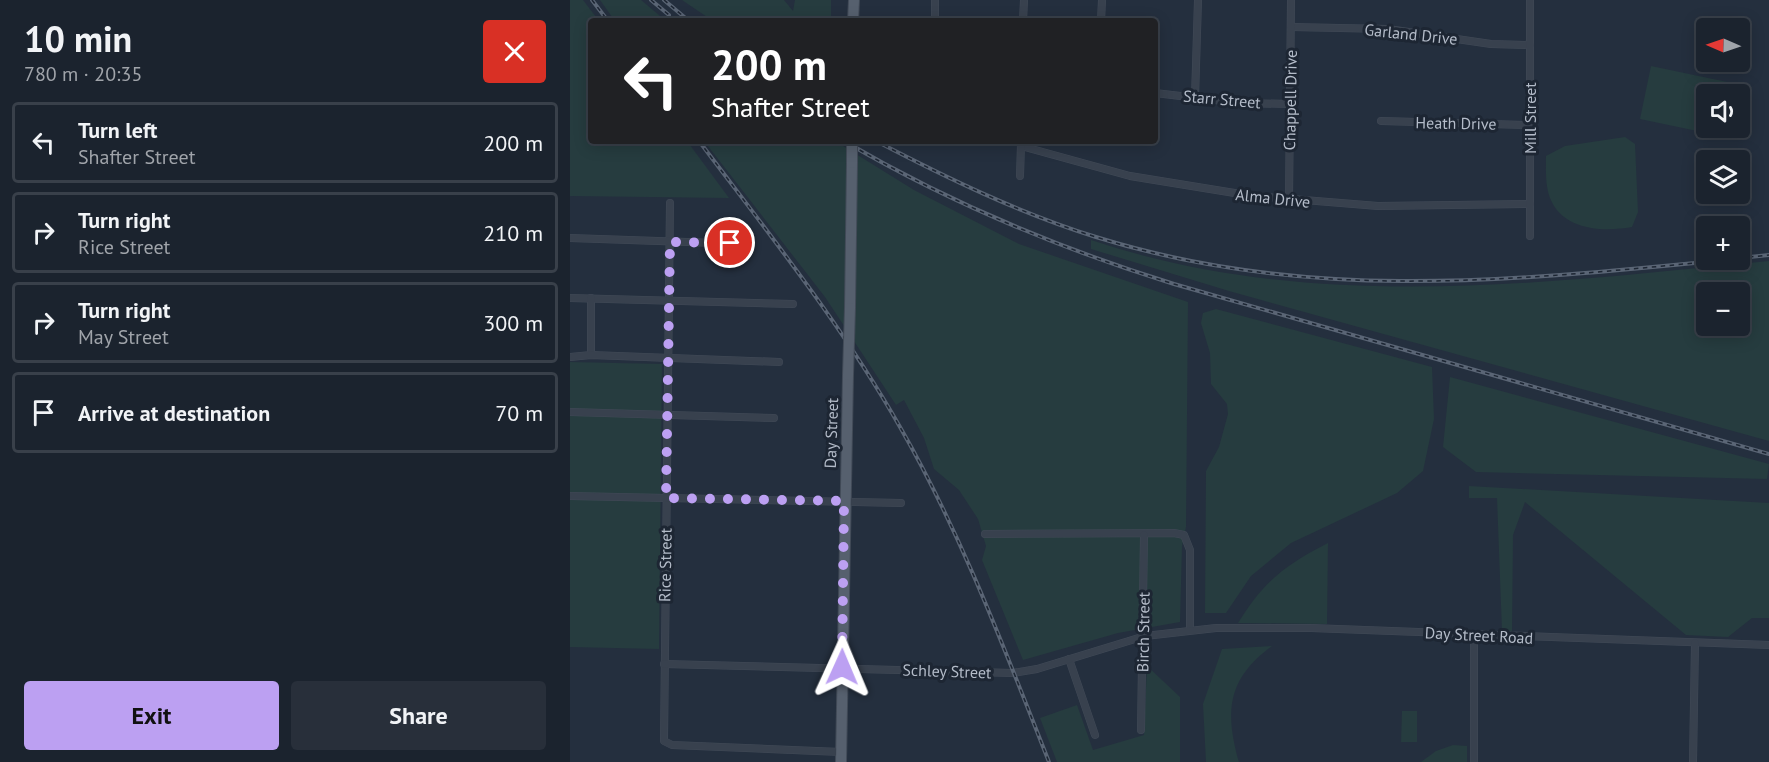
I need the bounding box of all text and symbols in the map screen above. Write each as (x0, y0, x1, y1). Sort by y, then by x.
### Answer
text: 10 min (24, 15, 132, 62)
north arrow (1696, 18, 1750, 72)
map controls (1696, 18, 1750, 336)
street label: Garland Drive (1364, 19, 1458, 49)
button: close (483, 20, 546, 83)
text: 200 m (711, 37, 827, 92)
icon: left (612, 42, 690, 120)
street label: Chappell Drive (1279, 49, 1301, 151)
text: 780 m · 20:35 (24, 61, 142, 87)
street label: Mill Street (1520, 82, 1540, 154)
button: sound (1696, 84, 1750, 138)
street label: Starr Street (1182, 86, 1262, 112)
text: Shafter Street (711, 90, 870, 124)
street label: Heath Drive (1415, 112, 1497, 134)
text: Turn left (78, 116, 158, 144)
icon: left (27, 126, 60, 159)
text: 200 m (483, 129, 543, 157)
text: Shafter Street (78, 144, 195, 170)
button: layers (1696, 150, 1750, 204)
street label: Alma Drive (1235, 184, 1311, 212)
text: Turn right (78, 206, 170, 234)
icon: right (27, 216, 60, 249)
button: + (1696, 216, 1750, 270)
pin (704, 217, 755, 268)
text: 210 m (483, 219, 543, 247)
icon: arrive (713, 226, 746, 259)
text: Rice Street (78, 234, 170, 260)
button: − (1696, 282, 1750, 336)
text: Turn right (78, 296, 170, 324)
icon: right (27, 306, 60, 339)
text: 300 m (483, 309, 543, 337)
text: May Street (78, 324, 169, 350)
icon: arrive (27, 396, 60, 429)
street label: Day Street (820, 397, 842, 469)
text: Arrive at destination (78, 399, 270, 427)
text: 70 m (495, 399, 543, 427)
street label: Rice Street (654, 527, 676, 602)
street label: Birch Street (1132, 591, 1154, 672)
street label: Day Street Road (1424, 622, 1534, 648)
position arrow (810, 635, 874, 699)
street label: Schley Street (902, 659, 992, 683)
button: Exit (24, 681, 279, 750)
button: Share (291, 681, 546, 750)

